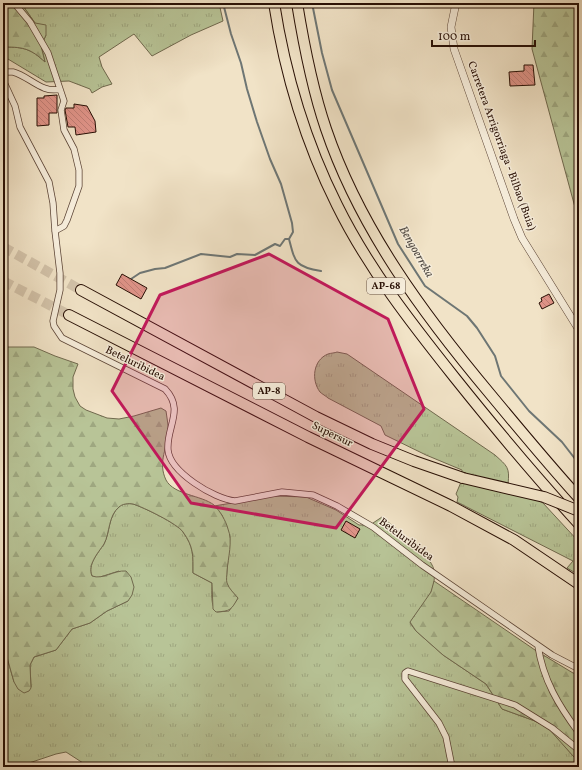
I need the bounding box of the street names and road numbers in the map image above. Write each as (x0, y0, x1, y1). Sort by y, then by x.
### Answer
street label: Carretera Arrigorriaga - Bilbao (Buia) (463, 59, 539, 233)
road number: AP-68 (367, 278, 405, 294)
street label: Beteluribidea (103, 343, 168, 385)
road number: AP-8 (253, 383, 285, 399)
street label: Supersur (309, 419, 355, 452)
street label: Beteluribidea (375, 515, 437, 565)

